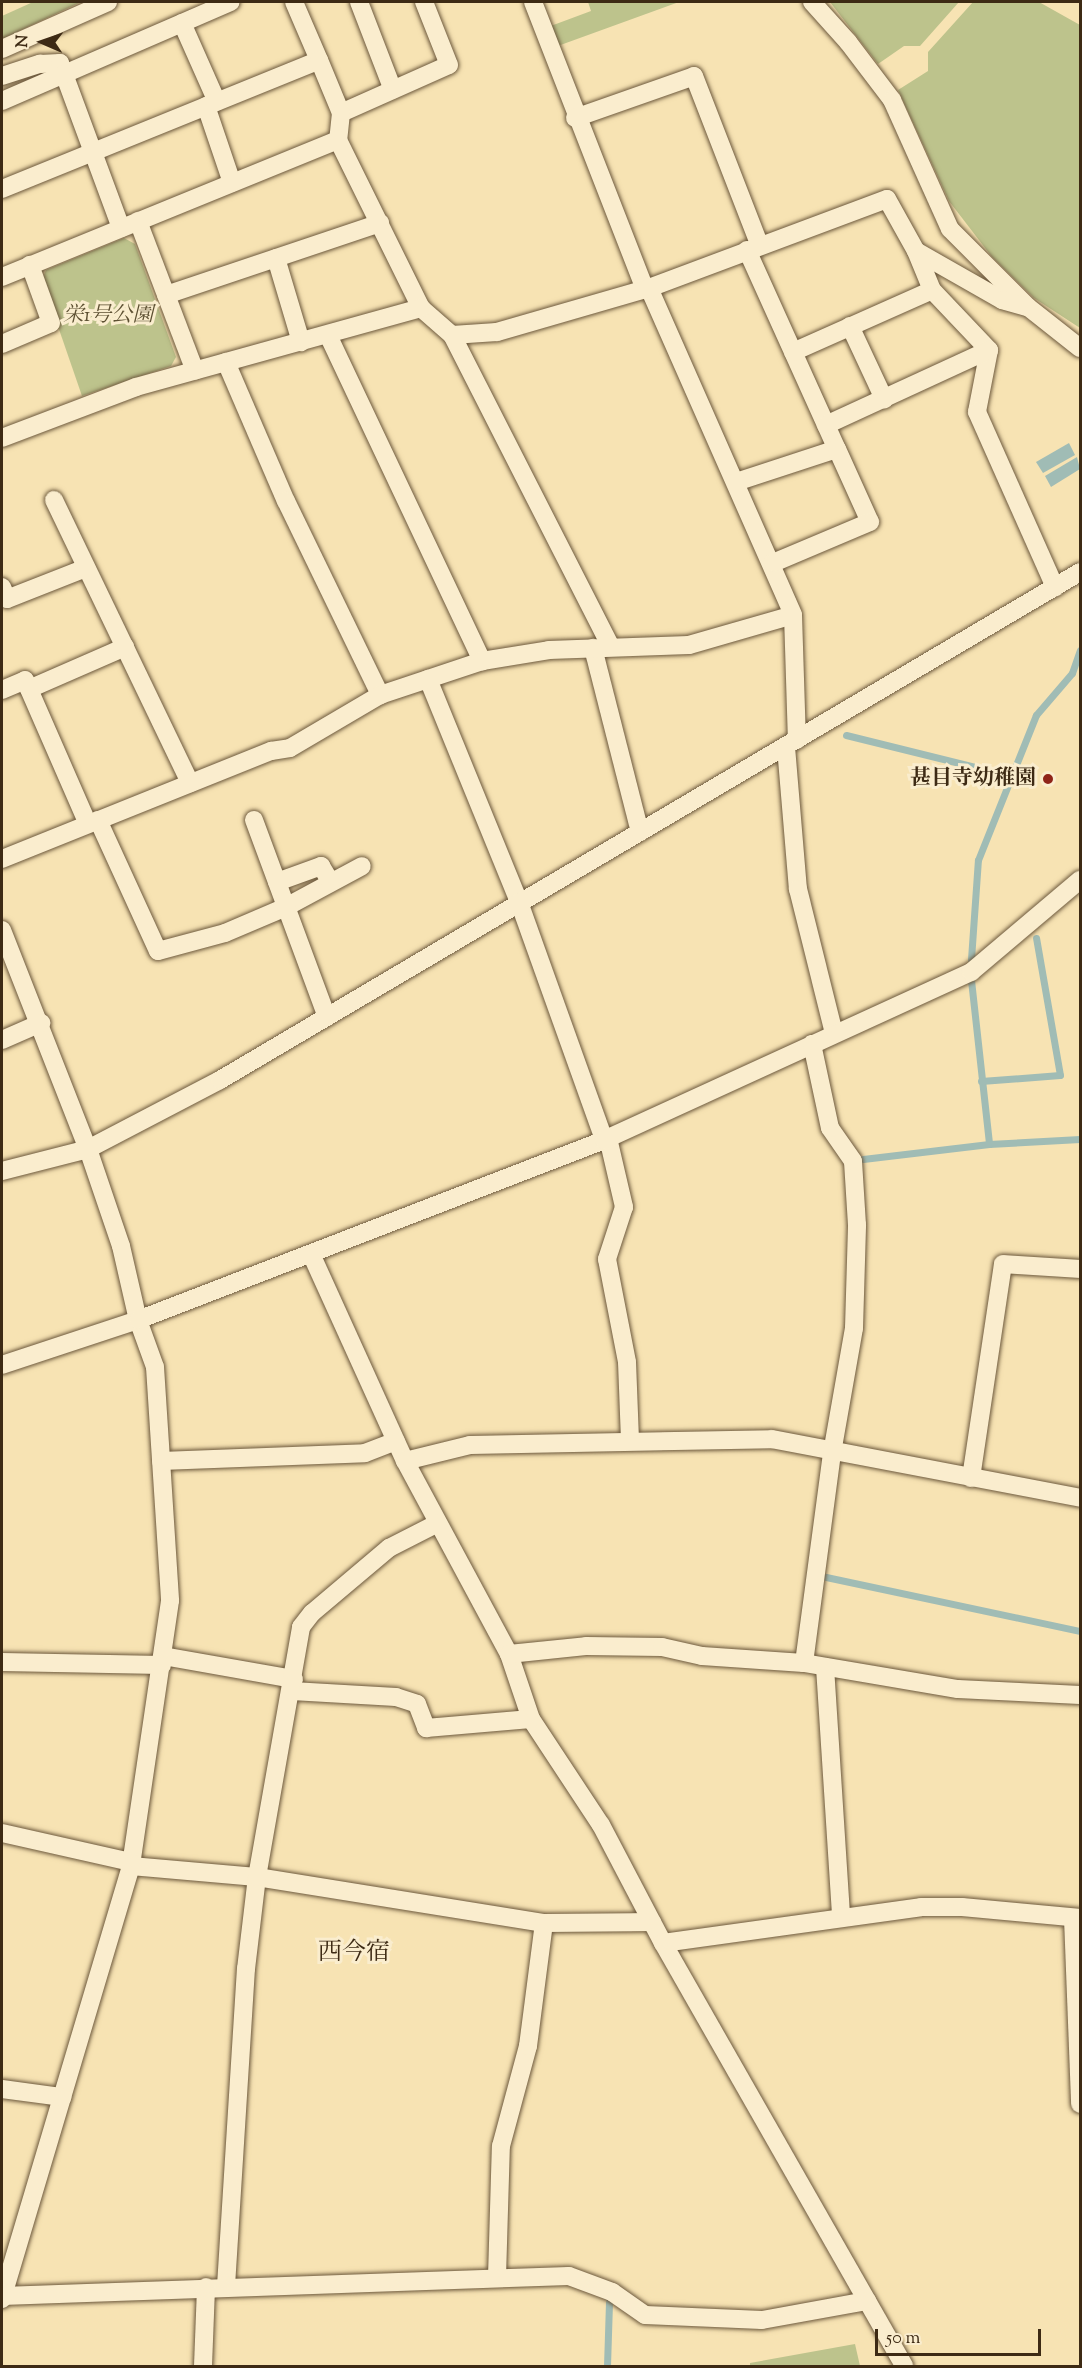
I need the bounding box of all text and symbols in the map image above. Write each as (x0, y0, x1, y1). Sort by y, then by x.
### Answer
north arrow (12, 12, 72, 72)
text: N (12, 35, 35, 48)
park label: 栄1号公園 (63, 303, 153, 329)
place label: 甚目寺幼稚園 (910, 766, 1036, 792)
marker: 甚目寺幼稚園 (1041, 772, 1055, 786)
district label: 西今宿 (318, 1940, 390, 1968)
scale bar (878, 2317, 1044, 2355)
text: 50 m (886, 2326, 920, 2352)

